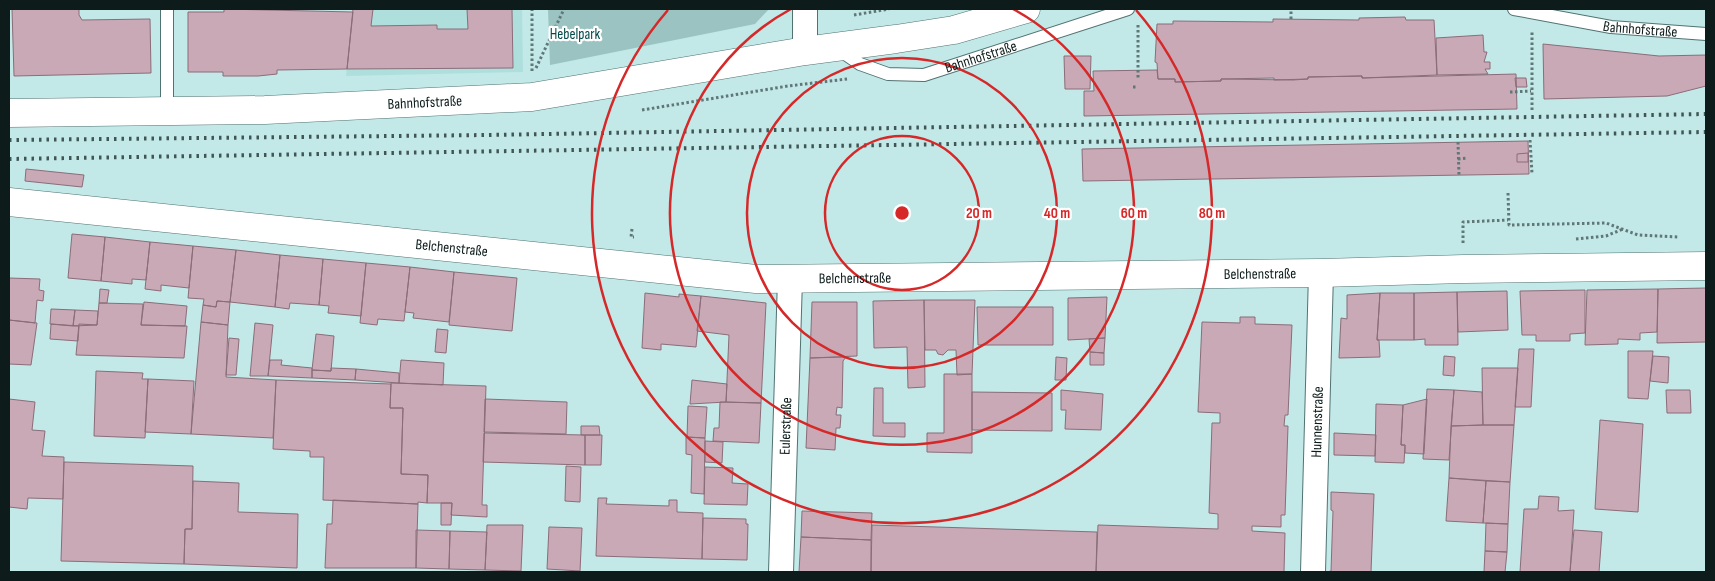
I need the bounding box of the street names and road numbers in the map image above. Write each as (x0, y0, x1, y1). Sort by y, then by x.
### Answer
street label: Bahnhofstraße (1602, 16, 1678, 41)
street label: Bahnhofstraße (942, 36, 1019, 77)
street label: Bahnhofstraße (387, 91, 462, 114)
street label: Belchenstraße (415, 234, 489, 261)
street label: Belchenstraße (1224, 264, 1296, 284)
street label: Belchenstraße (819, 268, 891, 288)
street label: Hunnenstraße (1307, 386, 1327, 458)
street label: Eulerstraße (775, 397, 796, 455)

